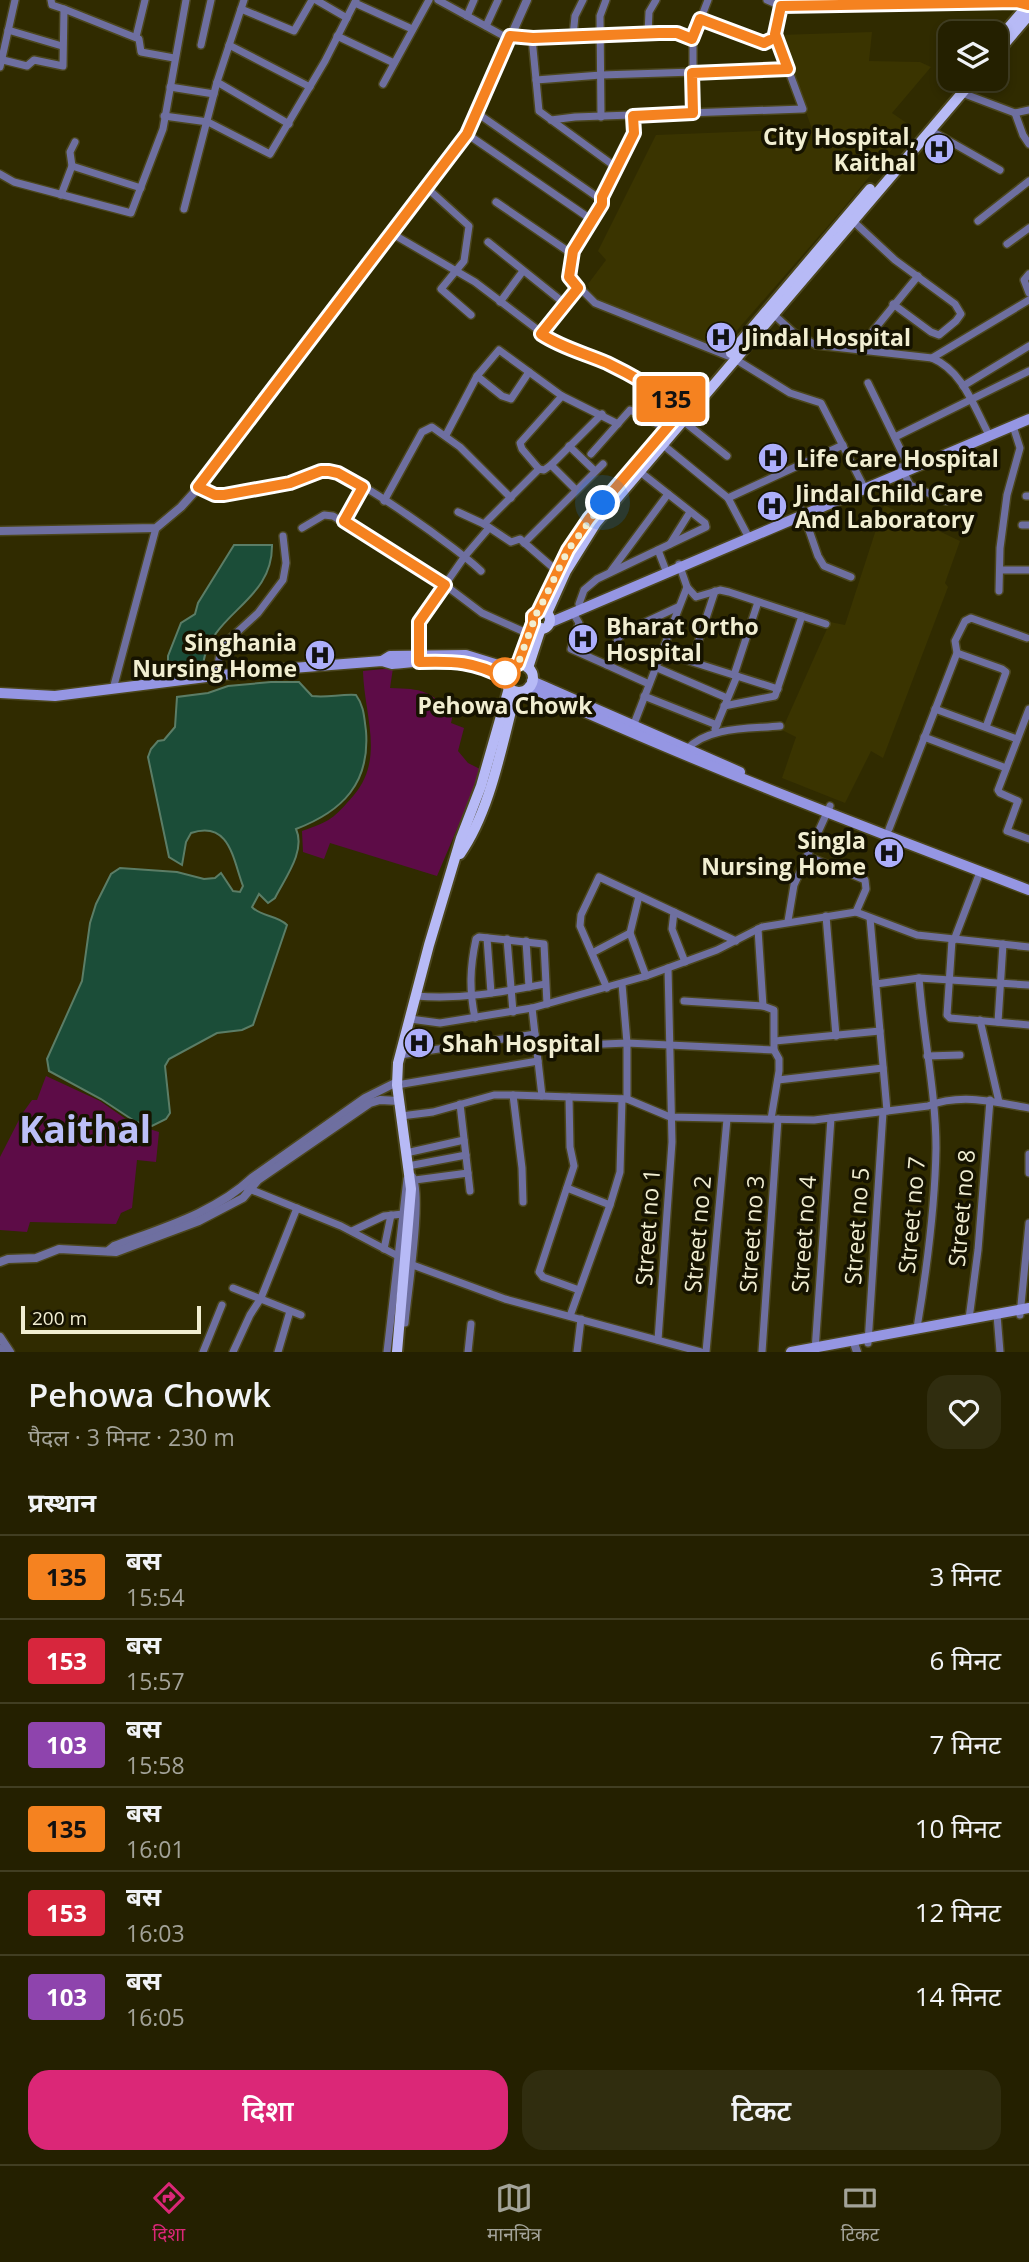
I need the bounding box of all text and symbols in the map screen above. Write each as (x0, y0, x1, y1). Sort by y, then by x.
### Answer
map controls (938, 21, 1008, 91)
button: layers (938, 21, 1008, 91)
place label: City Hospital, Kaithal (763, 120, 916, 178)
hospital icon: City Hospital, Kaithal (922, 132, 956, 166)
hospital icon: Jindal Hospital (704, 320, 738, 354)
place label: Jindal Hospital (742, 321, 911, 353)
line badge: 135 (631, 376, 711, 422)
text: 135 (650, 382, 692, 415)
hospital icon: Life Care Hospital (756, 441, 790, 475)
place label: Life Care Hospital (796, 442, 999, 474)
place label: Jindal Child Care And Laboratory (793, 477, 983, 535)
your location (585, 485, 620, 520)
hospital icon: Jindal Child Care And Laboratory (755, 489, 789, 523)
place label: Bharat Ortho Hospital (606, 610, 759, 668)
hospital icon: Bharat Ortho Hospital (566, 622, 600, 656)
place label: Singhania Nursing Home (132, 626, 297, 684)
hospital icon: Singhania Nursing Home (303, 638, 337, 672)
marker: Pehowa Chowk (490, 658, 520, 688)
place label: Pehowa Chowk (418, 689, 593, 721)
place label: Singla Nursing Home (701, 824, 866, 882)
hospital icon: Singla Nursing Home (872, 836, 906, 870)
hospital icon: Shah Hospital (402, 1026, 436, 1060)
place label: Shah Hospital (442, 1027, 601, 1059)
district label: Kaithal (19, 1103, 151, 1154)
street label: Street no 8 (940, 1148, 982, 1268)
street label: Street no 7 (890, 1155, 932, 1275)
street label: Street no 5 (836, 1166, 876, 1286)
street label: Street no 1 (627, 1167, 667, 1287)
street label: Street no 2 (676, 1174, 718, 1294)
street label: Street no 3 (731, 1174, 771, 1294)
street label: Street no 4 (783, 1174, 823, 1294)
scale bar (21, 1303, 201, 1335)
text: 200 m (32, 1305, 87, 1331)
text: Pehowa Chowk (28, 1372, 271, 1417)
button: heart (927, 1375, 1001, 1449)
text: पैदल · 3 मिनट · 230 m (28, 1421, 235, 1453)
text: प्रस्थान (28, 1484, 96, 1520)
text: बस (126, 1542, 161, 1578)
text: 3 मिनट (930, 1558, 1001, 1594)
text: 135 (46, 1560, 87, 1593)
text: 15:54 (126, 1581, 185, 1613)
text: बस (126, 1626, 161, 1662)
text: 6 मिनट (930, 1642, 1001, 1678)
text: 153 (46, 1644, 87, 1677)
text: 15:57 (126, 1665, 185, 1697)
text: बस (126, 1710, 161, 1746)
text: 7 मिनट (930, 1726, 1001, 1762)
text: 103 (46, 1728, 87, 1761)
text: 15:58 (126, 1749, 185, 1781)
text: बस (126, 1794, 161, 1830)
text: 10 मिनट (915, 1810, 1001, 1846)
text: 135 (46, 1812, 87, 1845)
text: 16:01 (126, 1833, 185, 1865)
text: बस (126, 1878, 161, 1914)
text: 12 मिनट (915, 1894, 1001, 1930)
text: 153 (46, 1896, 87, 1929)
text: 16:03 (126, 1917, 185, 1949)
text: बस (126, 1962, 161, 1998)
text: 14 मिनट (915, 1978, 1001, 2014)
text: 103 (46, 1980, 87, 2013)
text: 16:05 (126, 2001, 185, 2033)
button: दिशा (28, 2070, 508, 2150)
button: टिकट (522, 2070, 1001, 2150)
tab: दिशा (150, 2179, 188, 2249)
tab: मानचित्र (487, 2179, 541, 2249)
tab: टिकट (841, 2179, 879, 2249)

